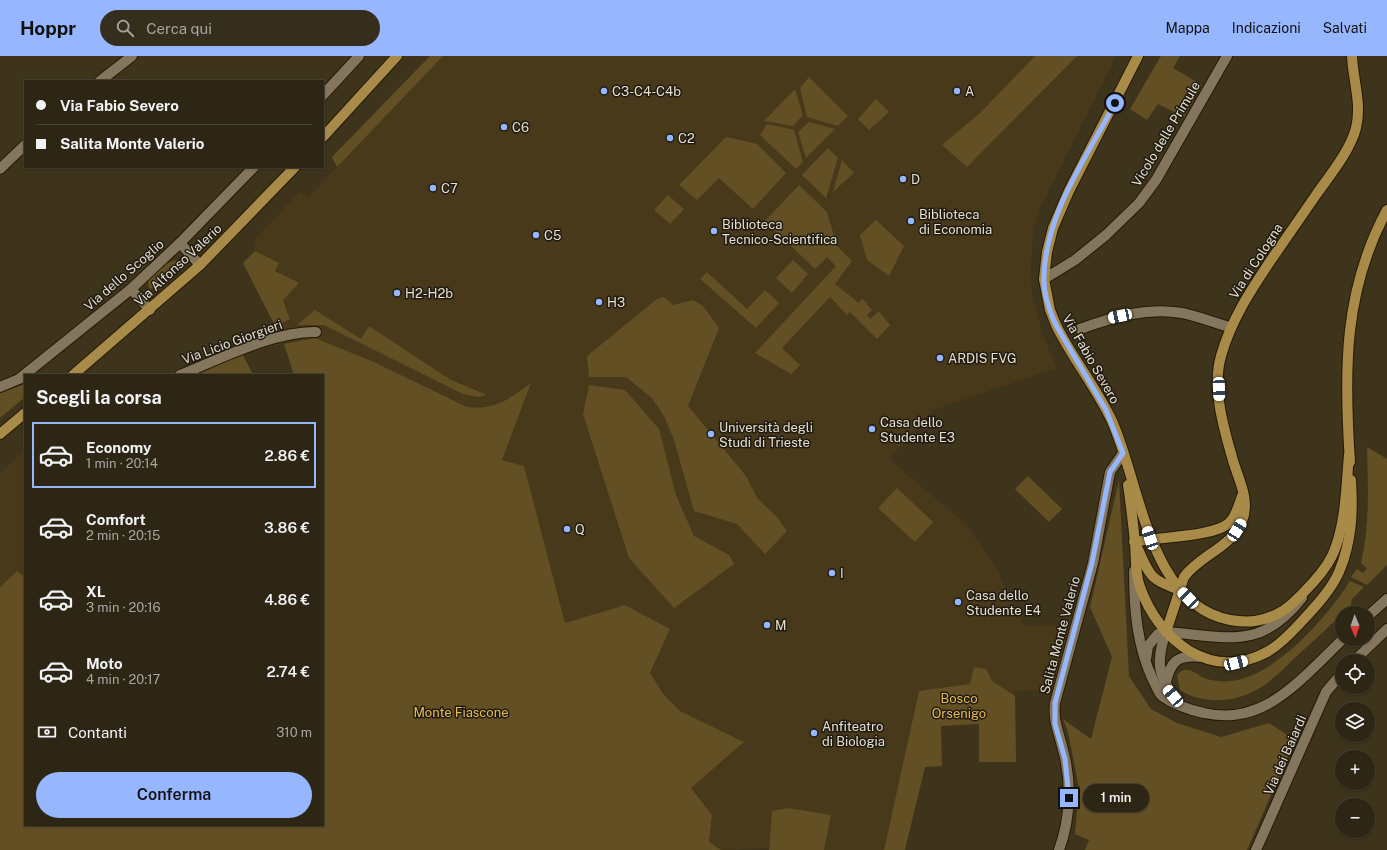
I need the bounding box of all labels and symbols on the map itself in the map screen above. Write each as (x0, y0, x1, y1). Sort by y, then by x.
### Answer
street label: Vicolo delle Primule (1129, 79, 1203, 189)
place label: C3-C4-C4b (612, 84, 681, 99)
place label: A (965, 84, 974, 99)
marker: C3-C4-C4b (599, 86, 609, 96)
marker: A (952, 86, 962, 96)
route start (1106, 94, 1124, 112)
place label: C6 (512, 120, 529, 135)
marker: C6 (499, 122, 509, 132)
place label: C2 (678, 131, 695, 146)
marker: C2 (665, 133, 675, 143)
place label: D (911, 172, 920, 187)
marker: D (898, 174, 908, 184)
place label: C7 (441, 181, 458, 196)
marker: C7 (428, 183, 438, 193)
place label: Biblioteca di Economia (919, 207, 992, 237)
marker: Biblioteca di Economia (906, 216, 916, 226)
place label: Biblioteca Tecnico-Scientifica (722, 217, 837, 247)
street label: Via Alfonso Valerio (131, 221, 225, 309)
street label: Via di Cologna (1226, 221, 1286, 301)
marker: Biblioteca Tecnico-Scientifica (709, 226, 719, 236)
place label: C5 (544, 228, 561, 243)
marker: C5 (531, 230, 541, 240)
street label: Via dello Scoglio (81, 236, 167, 314)
place label: H2-H2b (405, 286, 453, 301)
marker: H2-H2b (392, 288, 402, 298)
place label: H3 (607, 295, 625, 310)
marker: H3 (594, 297, 604, 307)
car (1107, 308, 1133, 324)
street label: Via Fabio Severo (1059, 312, 1123, 406)
street label: Via Licio Giorgieri (180, 317, 284, 367)
place label: ARDIS FVG (948, 351, 1017, 366)
marker: ARDIS FVG (935, 353, 945, 363)
car (1213, 377, 1225, 401)
place label: Casa dello Studente E3 (880, 415, 955, 445)
place label: Università degli Studi di Trieste (719, 420, 813, 450)
marker: Casa dello Studente E3 (867, 424, 877, 434)
marker: Università degli Studi di Trieste (706, 429, 716, 439)
car (1226, 517, 1248, 543)
place label: Q (575, 522, 585, 537)
marker: Q (562, 524, 572, 534)
car (1140, 525, 1160, 551)
place label: I (840, 566, 844, 581)
marker: I (827, 568, 837, 578)
street label: Salita Monte Valerio (1037, 574, 1083, 696)
car (1175, 585, 1201, 611)
place label: Casa dello Studente E4 (966, 588, 1041, 618)
marker: Casa dello Studente E4 (953, 597, 963, 607)
north arrow (1335, 606, 1375, 646)
place label: M (775, 618, 787, 633)
marker: M (762, 620, 772, 630)
car (1223, 654, 1249, 672)
car (1161, 683, 1185, 709)
park label: Bosco Orsenigo (932, 691, 986, 721)
park label: Monte Fiascone (413, 705, 509, 720)
street label: Via dei Baiardi (1261, 713, 1309, 797)
place label: Anfiteatro di Biologia (822, 719, 885, 749)
marker: Anfiteatro di Biologia (809, 728, 819, 738)
callout: 1 min (1083, 784, 1149, 812)
route end (1060, 789, 1078, 807)

